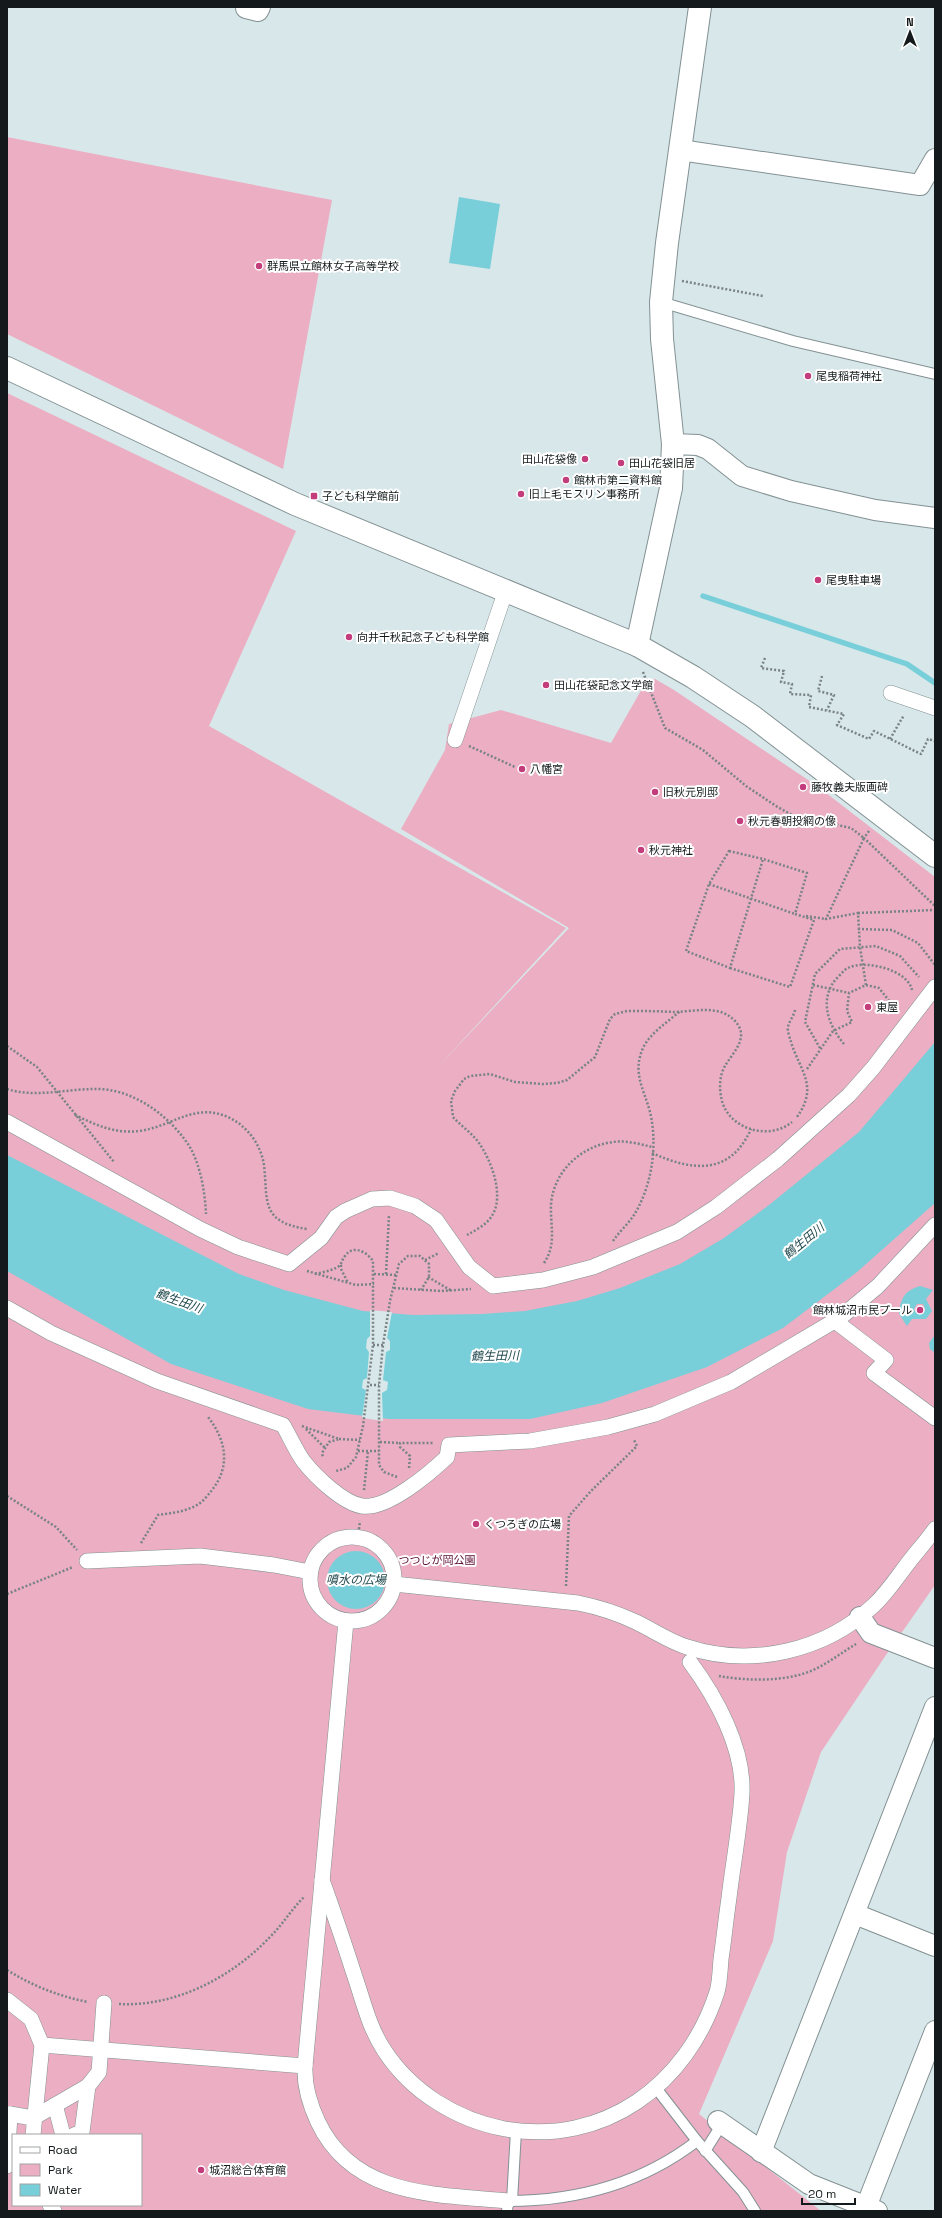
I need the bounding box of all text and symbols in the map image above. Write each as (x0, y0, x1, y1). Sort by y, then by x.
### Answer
north arrow (890, 12, 930, 52)
text: N (906, 15, 914, 29)
place label: 群馬県立館林女子高等学校 (267, 259, 399, 273)
marker: 群馬県立館林女子高等学校 (254, 261, 264, 271)
place label: 尾曳稲荷神社 (816, 369, 882, 383)
marker: 尾曳稲荷神社 (803, 371, 813, 381)
place label: 田山花袋像 (522, 452, 577, 466)
marker: 田山花袋像 (580, 454, 590, 464)
place label: 田山花袋旧居 (629, 456, 695, 470)
marker: 田山花袋旧居 (616, 458, 626, 468)
place label: 館林市第二資料館 (574, 473, 662, 487)
marker: 館林市第二資料館 (561, 475, 571, 485)
place label: 旧上毛モスリン事務所 (529, 487, 640, 501)
place label: 子ども科学館前 (322, 489, 399, 503)
marker: 旧上毛モスリン事務所 (516, 489, 526, 499)
marker: 子ども科学館前 (309, 491, 319, 501)
place label: 尾曳駐車場 (826, 573, 881, 587)
marker: 尾曳駐車場 (813, 575, 823, 585)
place label: 向井千秋記念子ども科学館 (357, 630, 489, 644)
marker: 向井千秋記念子ども科学館 (344, 632, 354, 642)
place label: 田山花袋記念文学館 (554, 678, 653, 692)
marker: 田山花袋記念文学館 (541, 680, 551, 690)
place label: 八幡宮 (530, 762, 563, 776)
marker: 八幡宮 (517, 764, 527, 774)
place label: 藤牧義夫版画碑 (811, 780, 888, 794)
marker: 藤牧義夫版画碑 (798, 782, 808, 792)
place label: 旧秋元別邸 (663, 785, 718, 799)
marker: 旧秋元別邸 (650, 787, 660, 797)
place label: 秋元春朝投網の像 (748, 814, 836, 828)
marker: 秋元春朝投網の像 (735, 816, 745, 826)
place label: 秋元神社 (649, 843, 693, 857)
marker: 秋元神社 (636, 845, 646, 855)
place label: 東屋 (876, 1000, 898, 1014)
marker: 東屋 (863, 1002, 873, 1012)
water label: 鶴生田川 (780, 1218, 829, 1262)
water label: 鶴生田川 (154, 1285, 206, 1317)
place label: 館林城沼市民プール (813, 1303, 912, 1317)
marker: 館林城沼市民プール (915, 1305, 925, 1315)
water label: 鶴生田川 (471, 1348, 521, 1364)
place label: くつろぎの広場 (484, 1517, 561, 1531)
marker: くつろぎの広場 (471, 1519, 481, 1529)
park label: つつじが岡公園 (399, 1553, 476, 1567)
water label: 噴水の広場 (326, 1572, 388, 1588)
legend (12, 2134, 142, 2206)
text: Road (48, 2142, 77, 2158)
text: Park (48, 2162, 73, 2178)
place label: 城沼総合体育館 (209, 2163, 286, 2177)
marker: 城沼総合体育館 (196, 2165, 206, 2175)
scale bar (802, 2180, 855, 2206)
text: Water (48, 2182, 82, 2198)
text: 20 m (808, 2186, 836, 2202)

